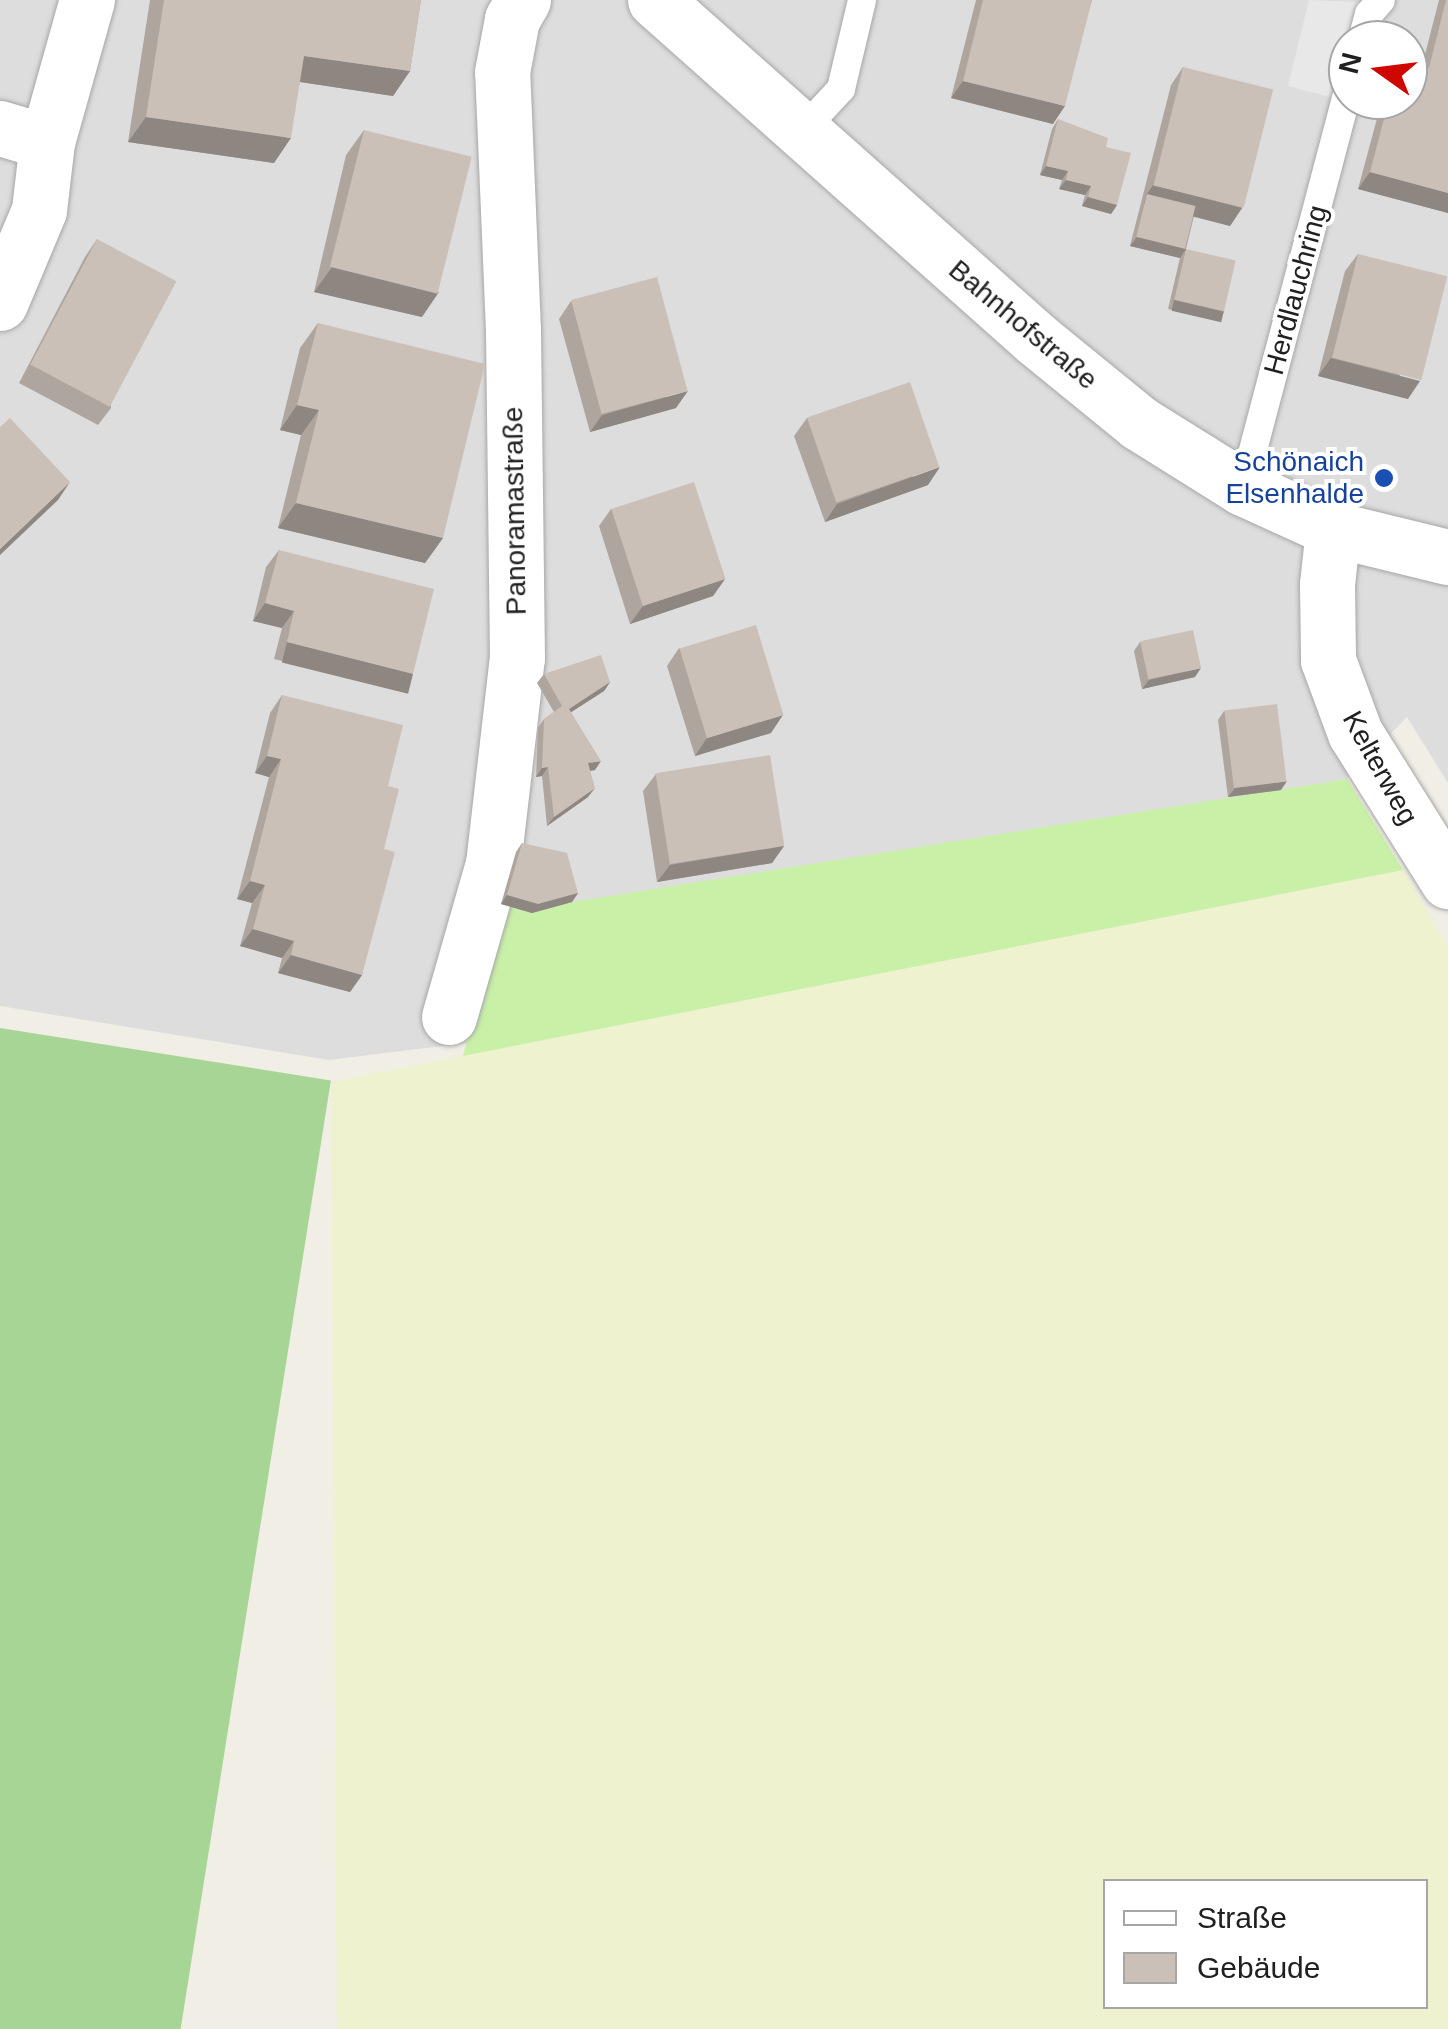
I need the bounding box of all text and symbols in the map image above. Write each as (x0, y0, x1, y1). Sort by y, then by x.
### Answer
north arrow (1328, 20, 1428, 120)
text: N (1333, 50, 1368, 77)
street label: Herdlauchring (1257, 201, 1335, 379)
street label: Bahnhofstraße (942, 253, 1104, 397)
street label: Panoramastraße (496, 406, 534, 616)
place label: Schönaich Elsenhalde (1225, 445, 1364, 511)
marker: Schönaich Elsenhalde (1373, 467, 1395, 489)
street label: Kelterweg (1335, 705, 1425, 831)
legend (1103, 1879, 1428, 2009)
text: Straße (1197, 1901, 1287, 1934)
text: Gebäude (1197, 1951, 1320, 1984)

